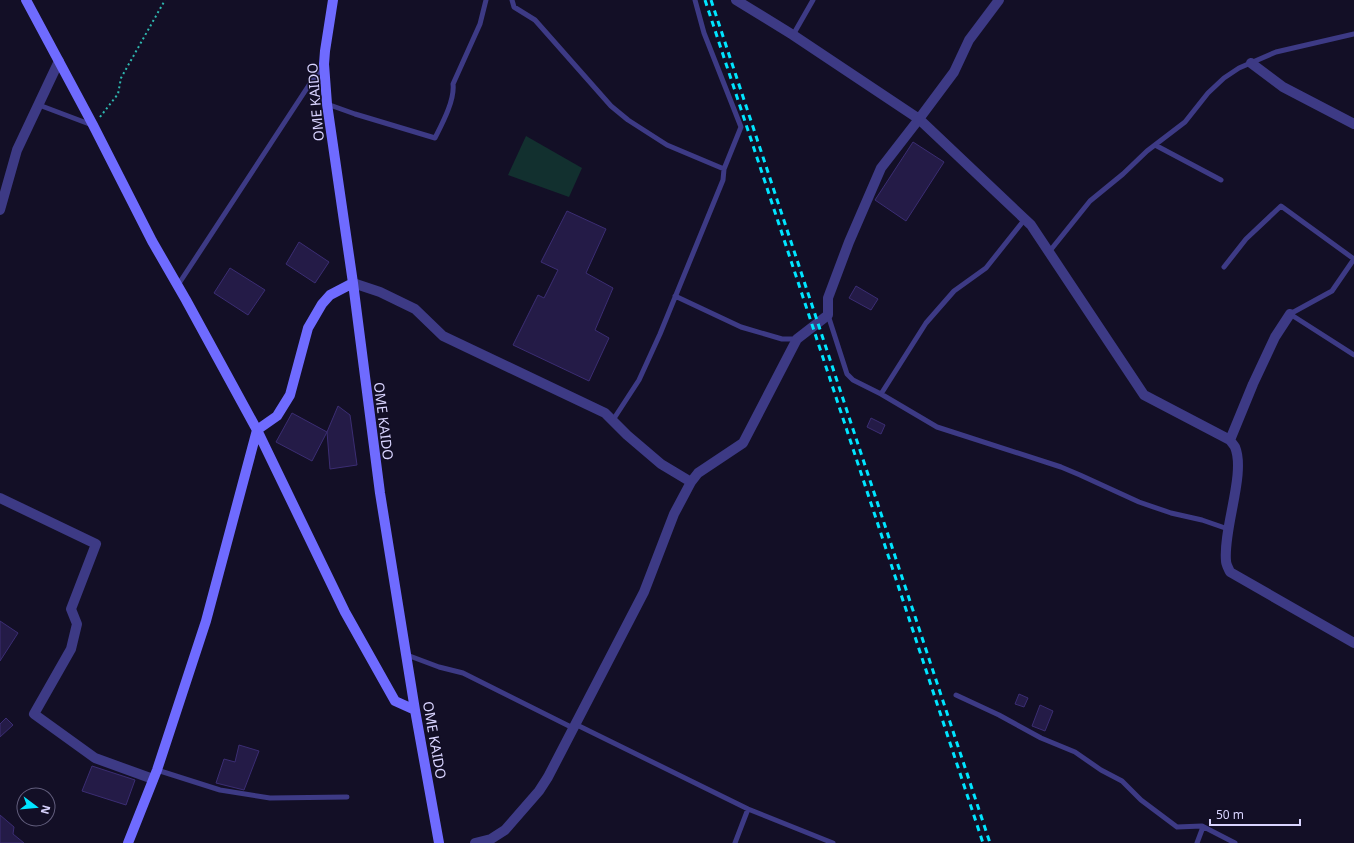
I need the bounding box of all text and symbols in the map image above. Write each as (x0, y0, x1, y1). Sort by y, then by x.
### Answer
street label: OME KAIDO (302, 62, 328, 142)
street label: OME KAIDO (370, 381, 398, 461)
street label: OME KAIDO (419, 700, 451, 780)
north arrow (16, 787, 56, 827)
scale bar (1210, 801, 1300, 827)
text: N (38, 804, 55, 816)
text: 50 m (1216, 806, 1244, 823)

